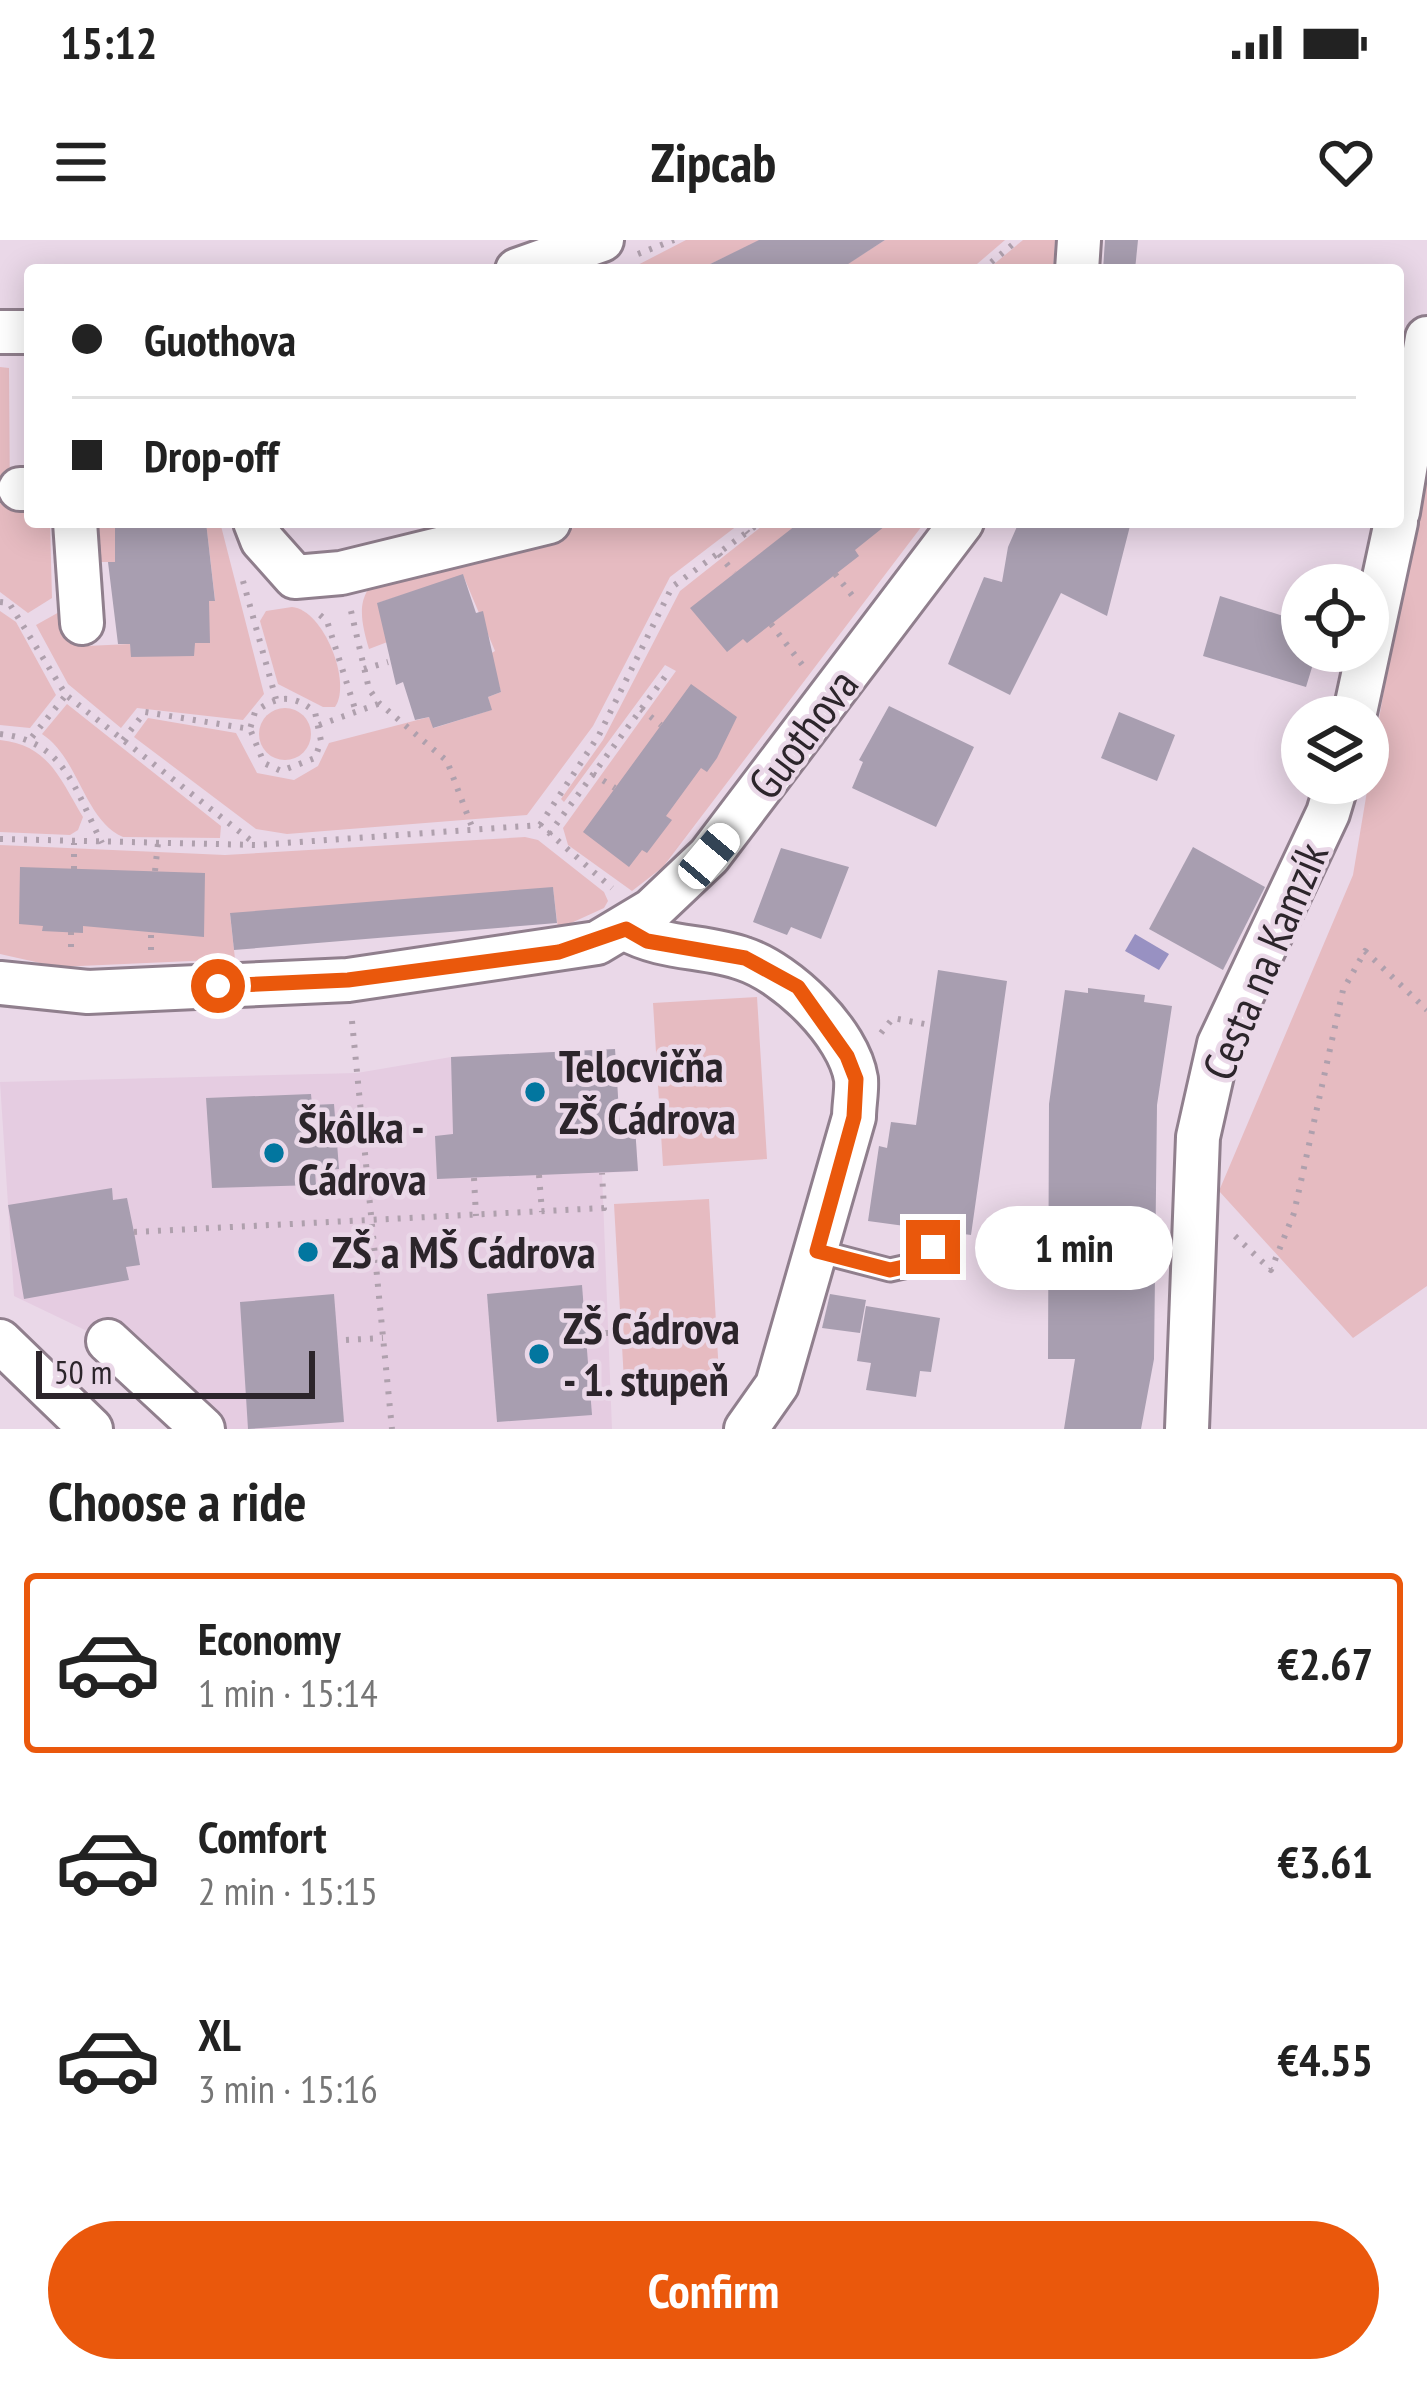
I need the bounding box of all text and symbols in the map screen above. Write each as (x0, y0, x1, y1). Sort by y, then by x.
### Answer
text: 15:12 (60, 13, 157, 71)
text: Zipcab (651, 127, 776, 197)
icon: menu (48, 129, 114, 195)
icon: heart (1313, 129, 1379, 195)
text: Guothova (144, 310, 296, 368)
text: Drop-off (144, 426, 278, 484)
map controls (1281, 564, 1389, 804)
button: locate (1281, 564, 1389, 672)
street label: Guothova (735, 657, 870, 810)
button: layers (1281, 696, 1389, 804)
car (672, 817, 746, 895)
street label: Cesta na Kamzík (1188, 833, 1340, 1088)
route start (191, 959, 245, 1013)
place label: Telocvičňa ZŠ Cádrova (559, 1036, 736, 1146)
marker: Telocvičňa ZŠ Cádrova (522, 1079, 548, 1105)
place label: Škôlka - Cádrova (298, 1097, 426, 1207)
marker: Škôlka - Cádrova (261, 1140, 287, 1166)
callout: 1 min (975, 1205, 1173, 1289)
route end (906, 1220, 960, 1274)
place label: ZŠ a MŠ Cádrova (332, 1222, 596, 1280)
text: 1 min (1035, 1222, 1113, 1273)
marker: ZŠ a MŠ Cádrova (295, 1239, 321, 1265)
place label: ZŠ Cádrova - 1. stupeň (563, 1298, 740, 1408)
marker: ZŠ Cádrova - 1. stupeň (526, 1341, 552, 1367)
scale bar (36, 1345, 315, 1398)
text: 50 m (54, 1350, 112, 1393)
text: Choose a ride (48, 1466, 307, 1536)
icon: car (54, 1609, 162, 1717)
text: Economy (198, 1609, 341, 1667)
text: €2.67 (1277, 1634, 1373, 1692)
text: 1 min · 15:14 (198, 1667, 378, 1718)
icon: car (54, 1807, 162, 1915)
text: Comfort (198, 1807, 327, 1865)
text: €3.61 (1277, 1832, 1373, 1890)
text: 2 min · 15:15 (198, 1865, 378, 1916)
icon: car (54, 2005, 162, 2113)
text: XL (198, 2005, 241, 2063)
text: €4.55 (1277, 2030, 1373, 2088)
text: 3 min · 15:16 (198, 2063, 378, 2114)
button: Confirm (48, 2221, 1379, 2359)

